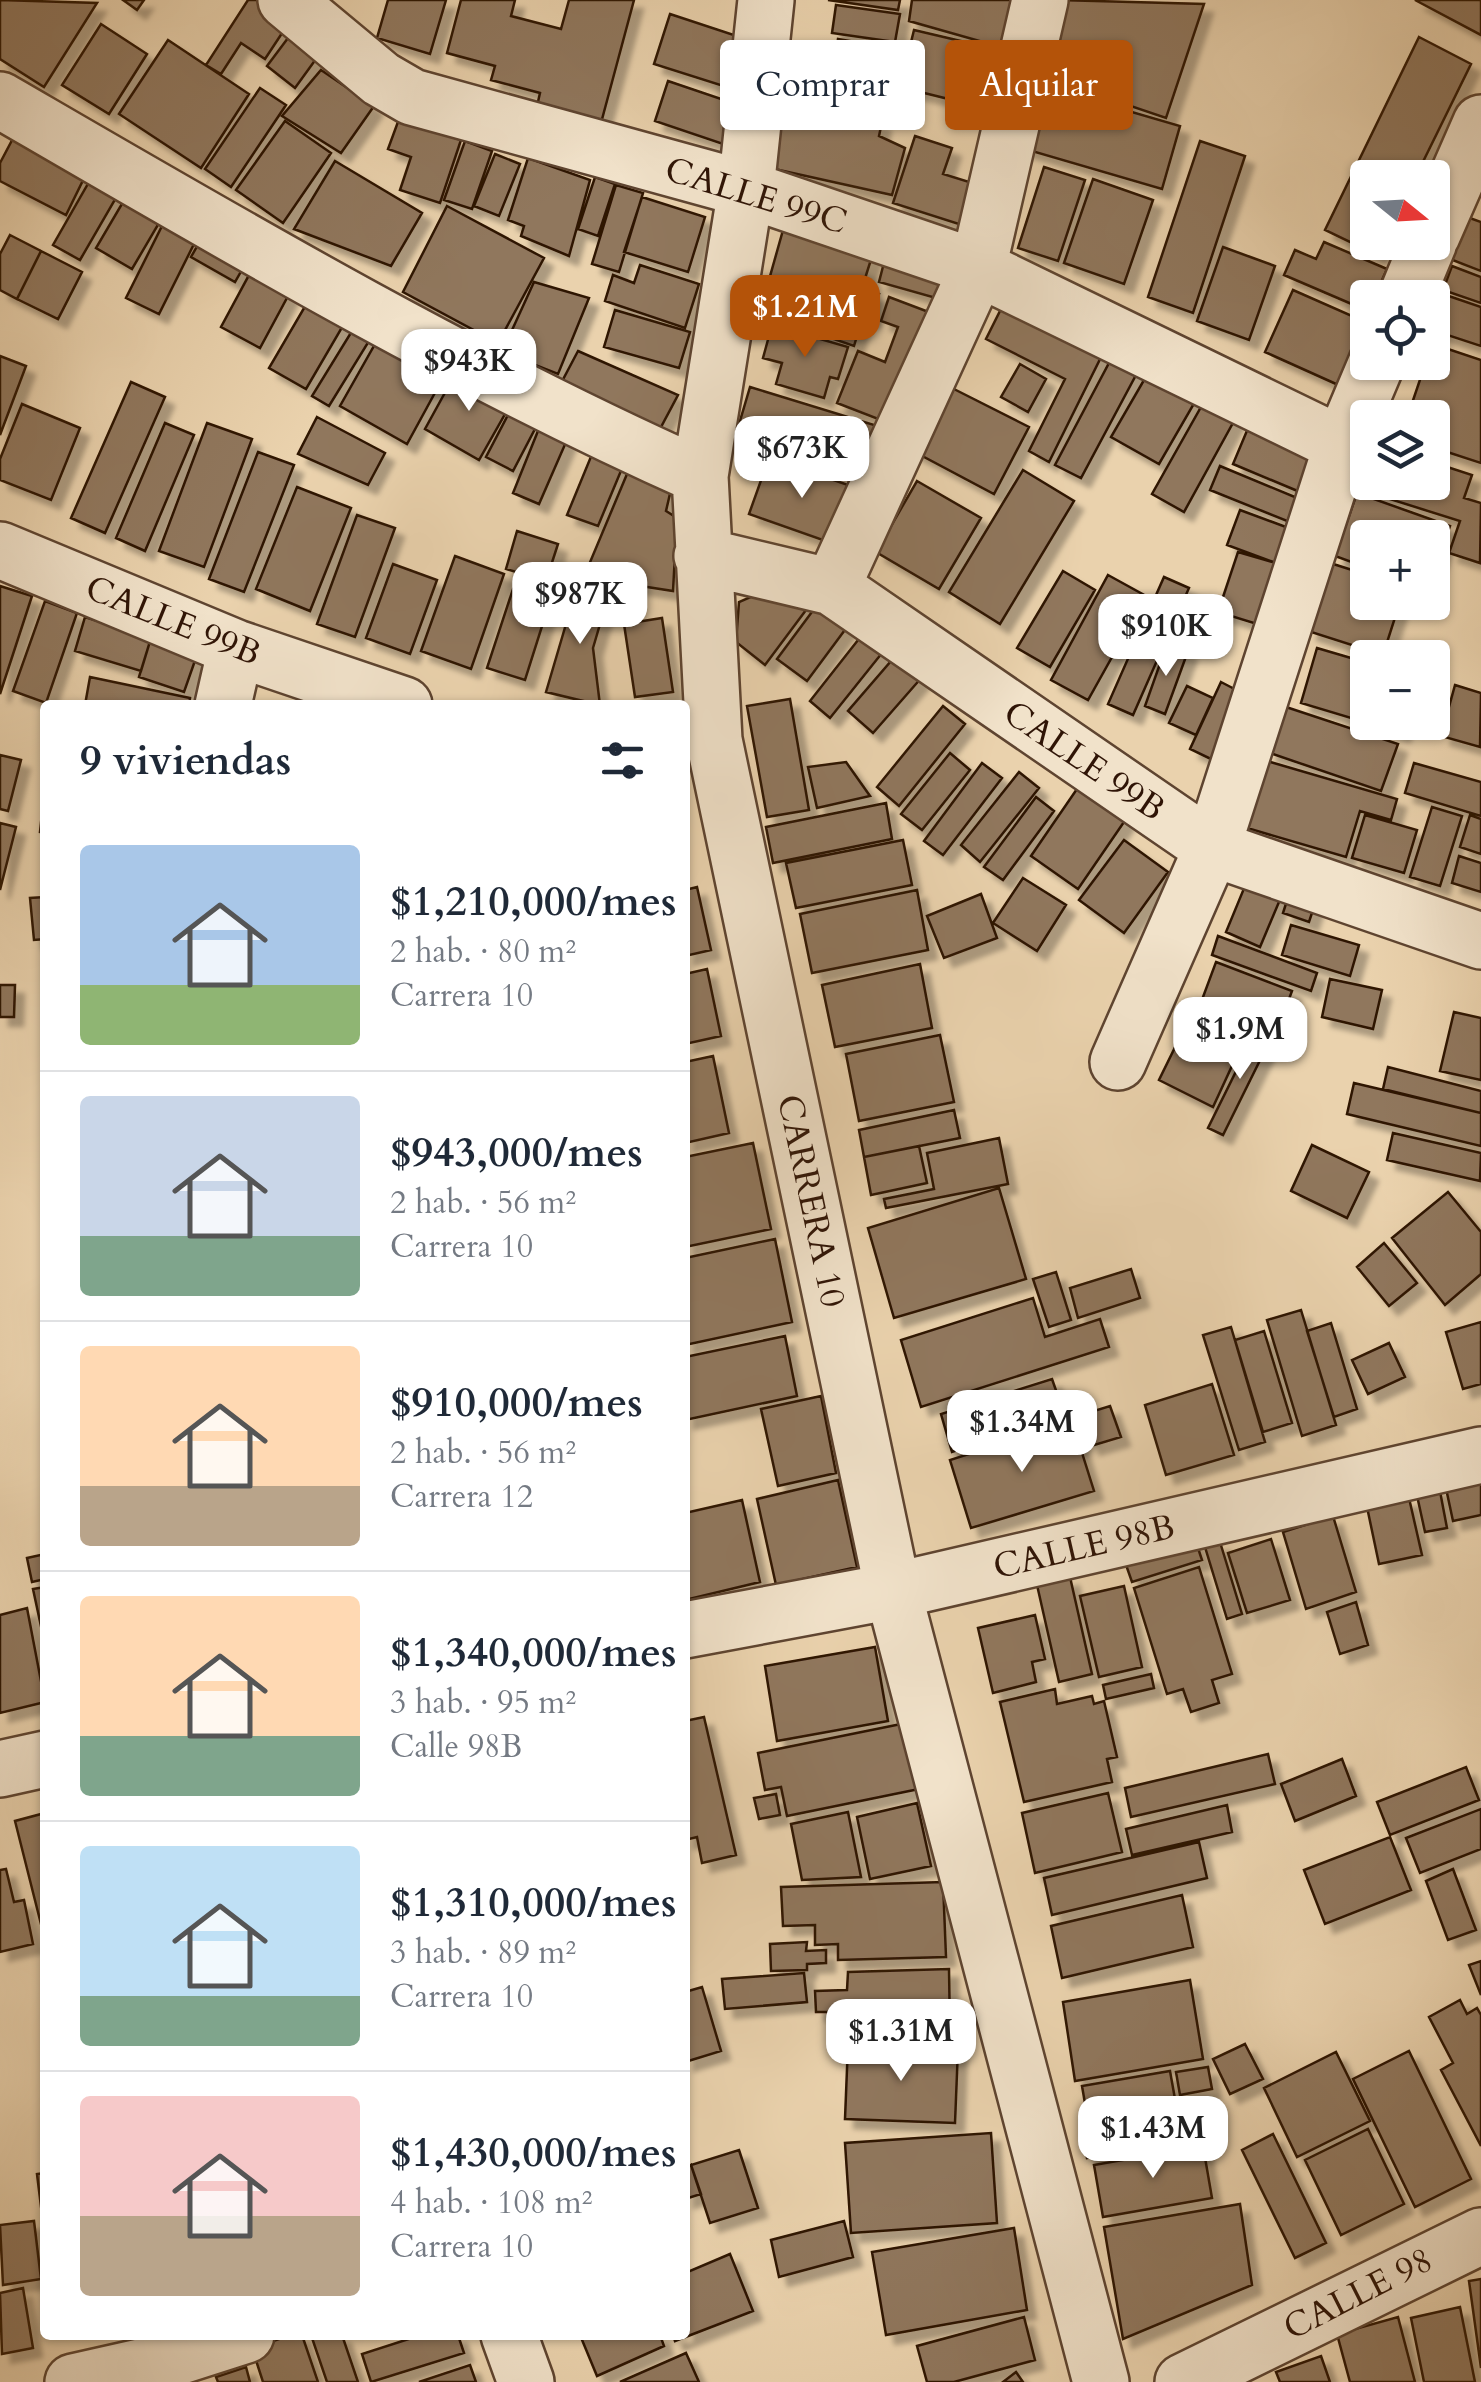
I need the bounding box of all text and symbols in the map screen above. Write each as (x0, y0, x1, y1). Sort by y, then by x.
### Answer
chip: Comprar (720, 40, 925, 130)
chip: Alquilar (945, 40, 1133, 130)
street label: CALLE 99C (659, 146, 853, 246)
north arrow (1350, 160, 1450, 260)
map controls (1350, 160, 1450, 740)
pin: $1.21M (724, 275, 886, 360)
button: locate (1350, 280, 1450, 380)
text: $1.21M (752, 285, 858, 329)
pin: $943K (399, 329, 539, 414)
text: $943K (423, 339, 515, 383)
button: layers (1350, 400, 1450, 500)
pin: $673K (732, 416, 872, 501)
text: $673K (756, 426, 848, 470)
button: + (1350, 520, 1450, 620)
pin: $987K (510, 562, 650, 647)
street label: CALLE 99B (78, 564, 268, 678)
text: $987K (534, 572, 626, 616)
pin: $910K (1096, 594, 1236, 679)
text: $910K (1120, 604, 1212, 648)
button: − (1350, 640, 1450, 740)
street label: CALLE 99B (994, 689, 1174, 833)
text: 9 viviendas (80, 732, 291, 789)
icon: filters (595, 733, 650, 788)
text: $1,210,000/mes (390, 873, 677, 930)
icon: home (160, 885, 280, 1005)
text: 2 hab. · 80 m² (390, 930, 576, 974)
text: Carrera 10 (390, 974, 533, 1018)
pin: $1.9M (1170, 997, 1310, 1082)
text: $1.9M (1195, 1007, 1285, 1051)
street label: CARRERA 10 (765, 1090, 857, 1312)
text: $943,000/mes (390, 1124, 643, 1181)
icon: home (160, 1136, 280, 1256)
text: 2 hab. · 56 m² (390, 1181, 576, 1225)
text: Carrera 10 (390, 1225, 533, 1269)
text: $910,000/mes (390, 1374, 643, 1431)
icon: home (160, 1386, 280, 1506)
pin: $1.34M (941, 1390, 1103, 1475)
text: $1.34M (969, 1400, 1075, 1444)
text: 2 hab. · 56 m² (390, 1431, 576, 1475)
text: Carrera 12 (390, 1475, 533, 1519)
street label: CALLE 98B (989, 1503, 1179, 1591)
text: $1,340,000/mes (390, 1624, 677, 1681)
icon: home (160, 1636, 280, 1756)
text: 3 hab. · 95 m² (390, 1681, 576, 1725)
text: Calle 98B (390, 1725, 522, 1769)
text: $1,310,000/mes (390, 1874, 677, 1931)
icon: home (160, 1886, 280, 2006)
text: 3 hab. · 89 m² (390, 1931, 576, 1975)
text: Carrera 10 (390, 1975, 533, 2019)
pin: $1.31M (820, 1999, 982, 2084)
text: $1.31M (848, 2009, 954, 2053)
pin: $1.43M (1072, 2096, 1234, 2181)
text: $1.43M (1100, 2106, 1206, 2150)
text: $1,430,000/mes (390, 2124, 677, 2181)
icon: home (160, 2136, 280, 2256)
text: 4 hab. · 108 m² (390, 2181, 593, 2225)
text: Carrera 10 (390, 2225, 533, 2269)
street label: CALLE 98 (1275, 2236, 1441, 2352)

